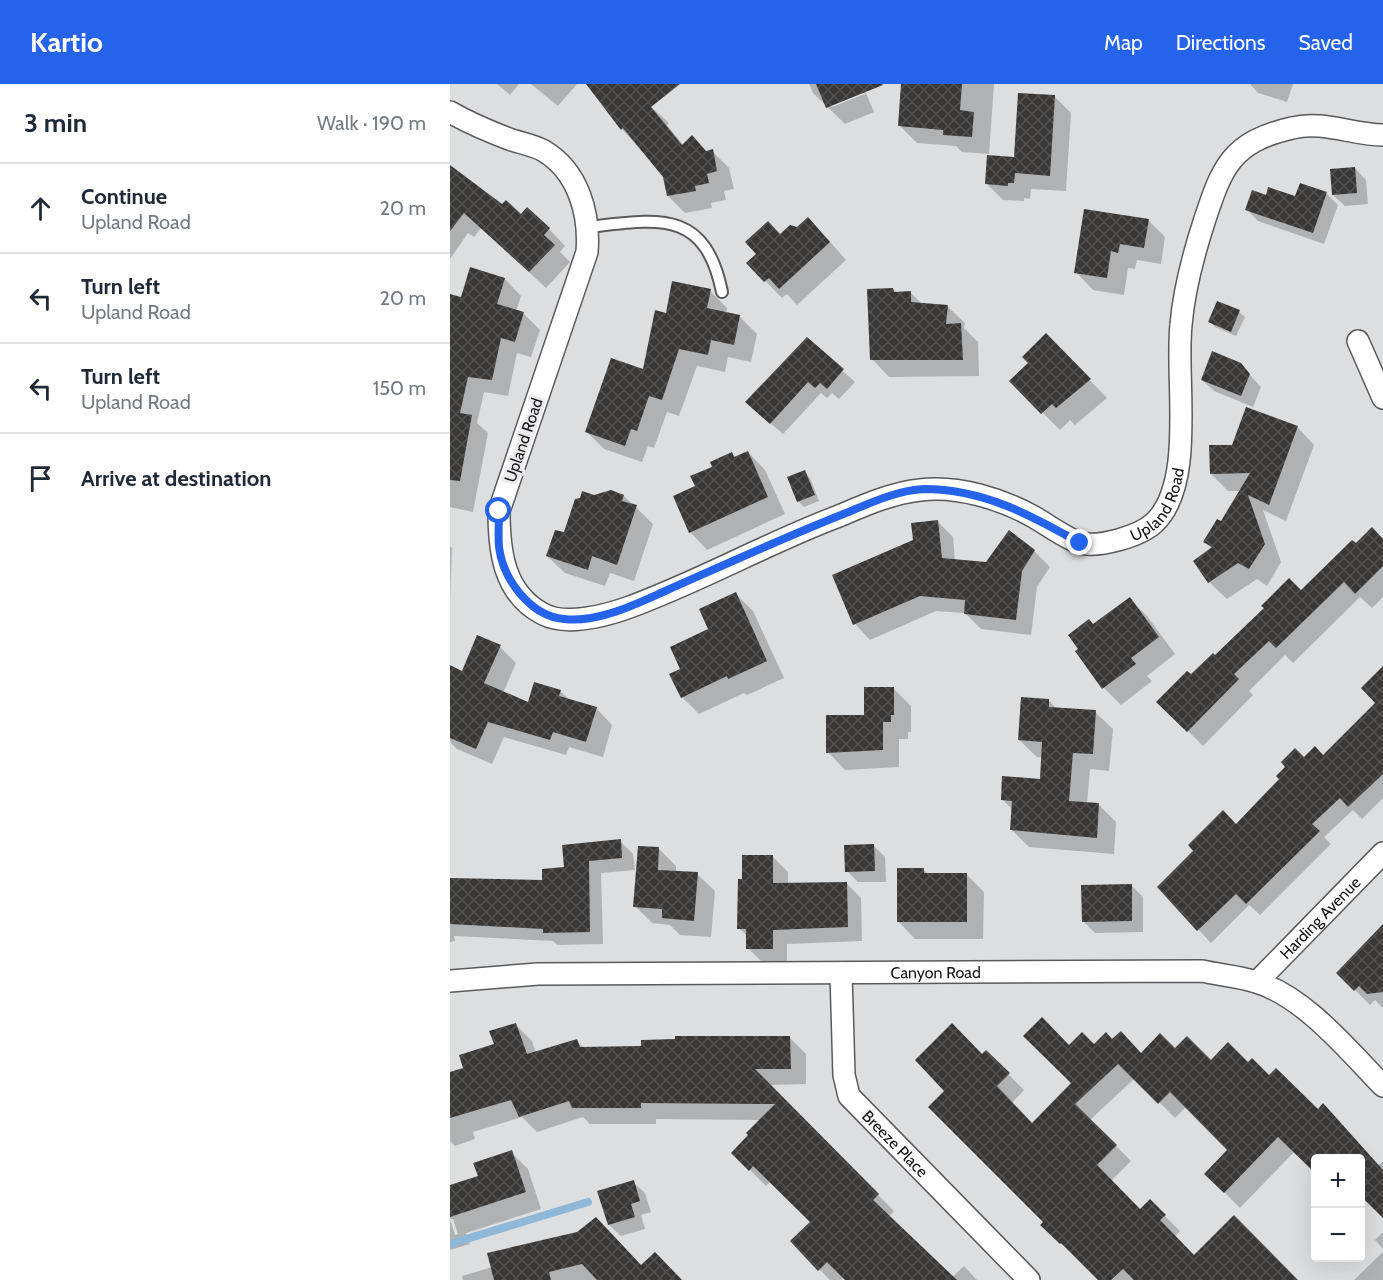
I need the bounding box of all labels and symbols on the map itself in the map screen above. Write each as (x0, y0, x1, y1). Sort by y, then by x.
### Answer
street label: Upland Road (500, 396, 547, 485)
street label: Upland Road (1127, 466, 1188, 545)
route start (485, 497, 511, 523)
route end (1066, 529, 1092, 555)
street label: Harding Avenue (1276, 873, 1365, 963)
street label: Canyon Road (891, 963, 981, 982)
street label: Breeze Place (858, 1106, 932, 1181)

